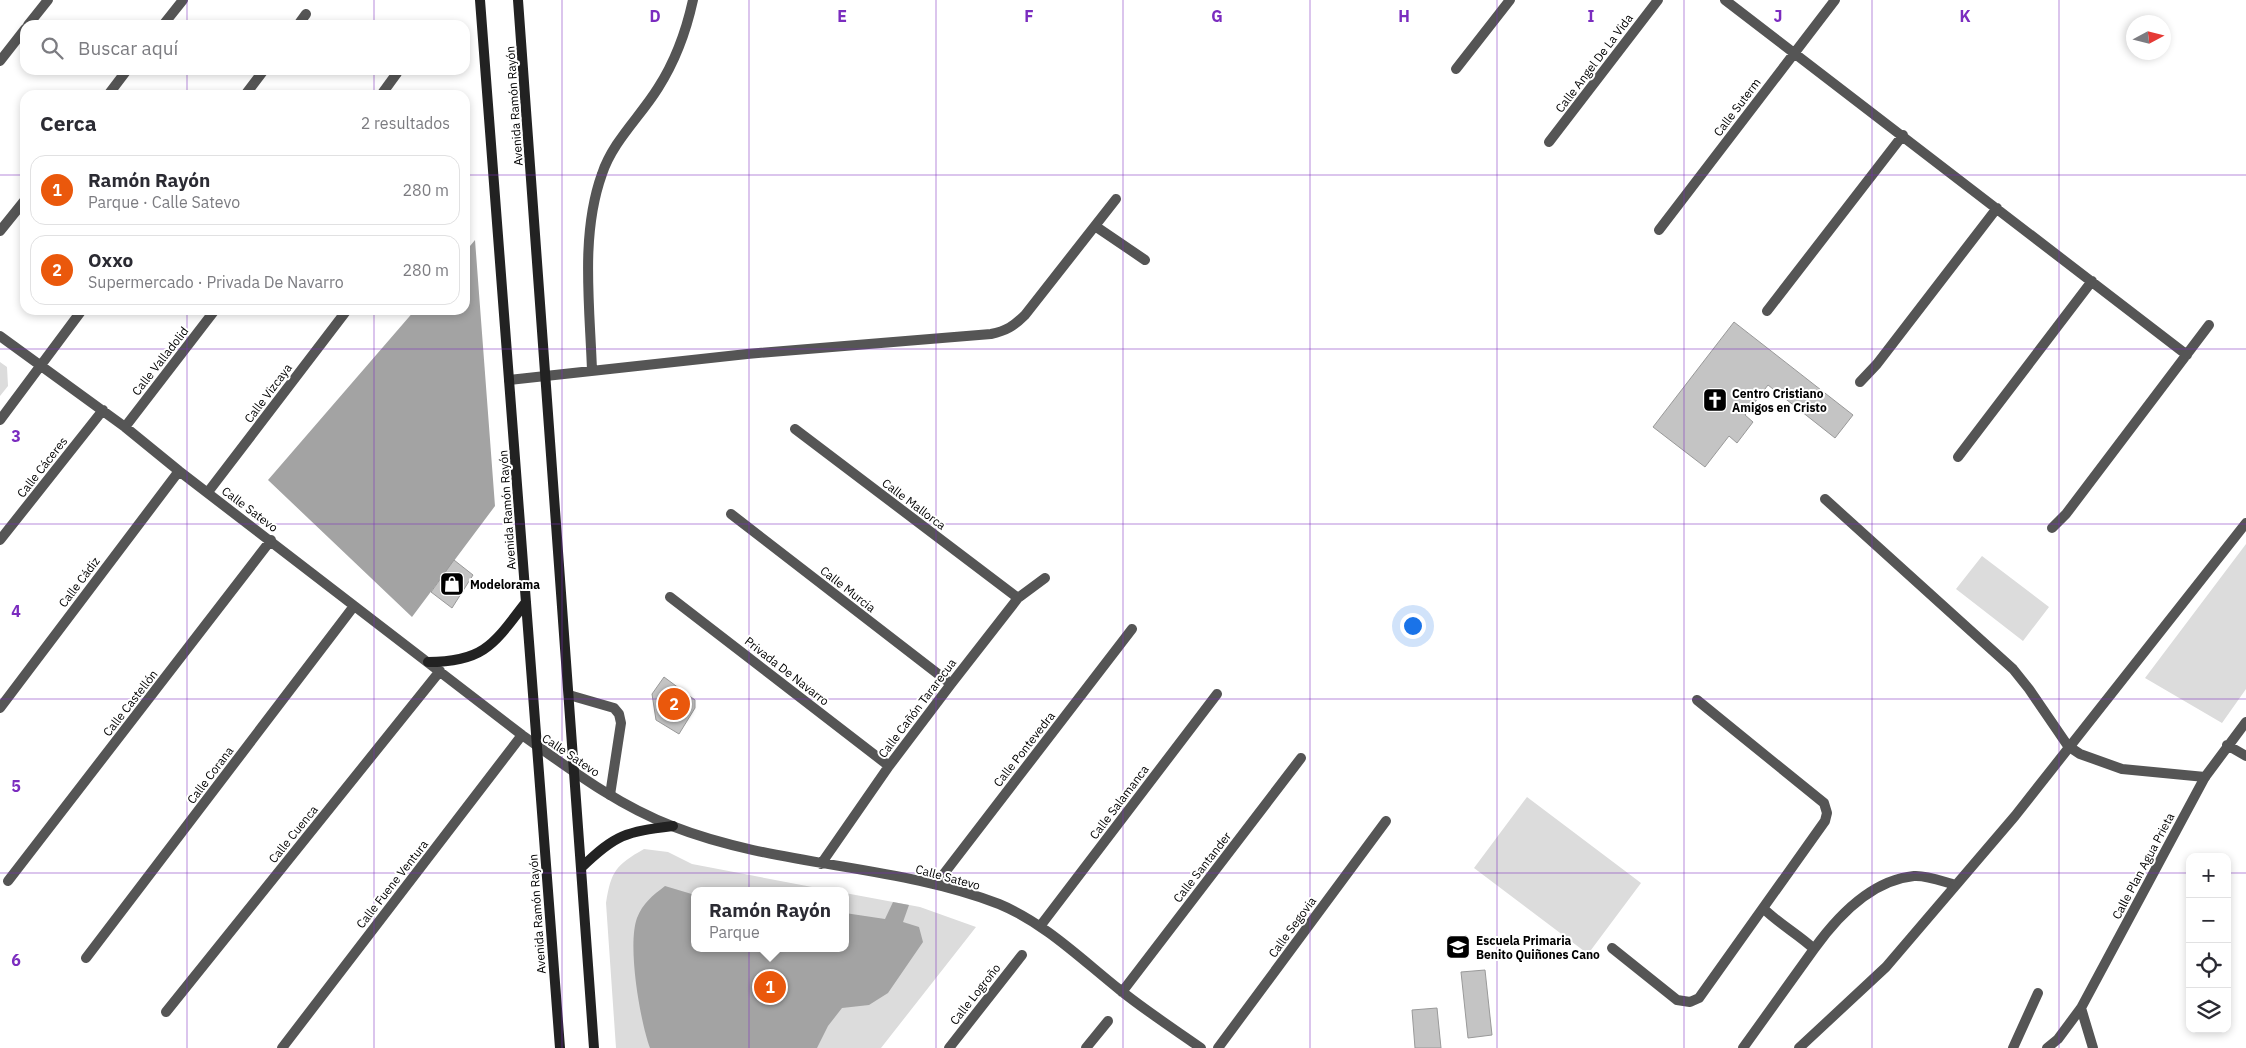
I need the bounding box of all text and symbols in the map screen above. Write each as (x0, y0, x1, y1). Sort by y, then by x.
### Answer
text: D (649, 6, 661, 26)
text: E (837, 6, 847, 26)
text: F (1024, 6, 1034, 26)
text: G (1211, 6, 1223, 26)
text: H (1398, 6, 1410, 26)
text: I (1588, 6, 1595, 26)
text: J (1774, 6, 1782, 26)
text: K (1959, 6, 1971, 26)
street label: Calle Angel De La Vida (1552, 10, 1636, 115)
north arrow (2126, 15, 2171, 60)
search box (20, 20, 470, 75)
icon: search (38, 34, 66, 62)
text: Buscar aquí (78, 36, 178, 60)
street label: Avenida Ramón Rayón (502, 46, 526, 166)
street label: Calle Suterm (1710, 75, 1764, 139)
text: Cerca (40, 109, 97, 137)
text: 2 resultados (361, 113, 450, 133)
text: Ramón Rayón (88, 168, 210, 192)
text: 1 (52, 180, 62, 200)
text: 280 m (402, 180, 449, 200)
text: Parque · Calle Satevo (88, 192, 240, 212)
text: Oxxo (88, 248, 133, 272)
text: 2 (52, 260, 62, 280)
text: 280 m (402, 260, 449, 280)
text: Supermercado · Privada De Navarro (88, 272, 344, 292)
street label: Calle Valladolid (129, 324, 191, 398)
street label: Calle Vizcaya (241, 360, 295, 426)
place label: Centro Cristiano Amigos en Cristo (1732, 386, 1827, 415)
church icon: Centro Cristiano Amigos en Cristo (1702, 387, 1728, 413)
text: 3 (11, 426, 21, 446)
street label: Calle Cáceres (14, 434, 70, 500)
street label: Avenida Ramón Rayón (495, 450, 519, 570)
street label: Calle Mallorca (879, 475, 949, 533)
street label: Calle Satevo (219, 483, 281, 535)
street label: Calle Cádiz (55, 554, 103, 610)
street label: Calle Murcia (817, 563, 879, 616)
shop icon: Modelorama (439, 571, 465, 597)
place label: Modelorama (470, 577, 540, 592)
text: 4 (11, 601, 21, 621)
your location (1400, 613, 1426, 639)
street label: Privada De Navarro (742, 633, 832, 709)
street label: Calle Cañón Tararecua (875, 655, 960, 761)
street label: Calle Castellón (99, 667, 161, 739)
pin: 2 (658, 685, 690, 723)
street label: Calle Pontevedra (990, 708, 1058, 790)
street label: Calle Satevo (539, 730, 603, 780)
street label: Calle Corana (184, 743, 237, 807)
street label: Calle Salamanca (1086, 761, 1152, 842)
text: 5 (11, 776, 21, 796)
street label: Calle Cuenca (265, 802, 321, 866)
street label: Calle Plan Agua Prieta (2109, 810, 2178, 922)
street label: Calle Santander (1170, 828, 1235, 905)
street label: Calle Fuene Ventura (353, 836, 431, 931)
map controls (2186, 853, 2231, 1033)
button: + (2186, 853, 2231, 898)
street label: Avenida Ramón Rayón (525, 854, 549, 974)
street label: Calle Satevo (914, 861, 982, 893)
popup (691, 887, 849, 952)
street label: Calle Segovia (1265, 893, 1319, 960)
text: Ramón Rayón (709, 898, 831, 922)
button: − (2186, 898, 2231, 943)
text: Parque (709, 922, 760, 942)
place label: Escuela Primaria Benito Quiñones Cano (1476, 933, 1600, 962)
school or university icon: Escuela Primaria Benito Quiñones Cano (1445, 934, 1471, 960)
button: locate (2186, 943, 2231, 988)
text: 6 (11, 950, 21, 970)
street label: Calle Logroño (947, 960, 1004, 1027)
pin: 1 (754, 968, 786, 1006)
button: layers (2186, 988, 2231, 1033)

